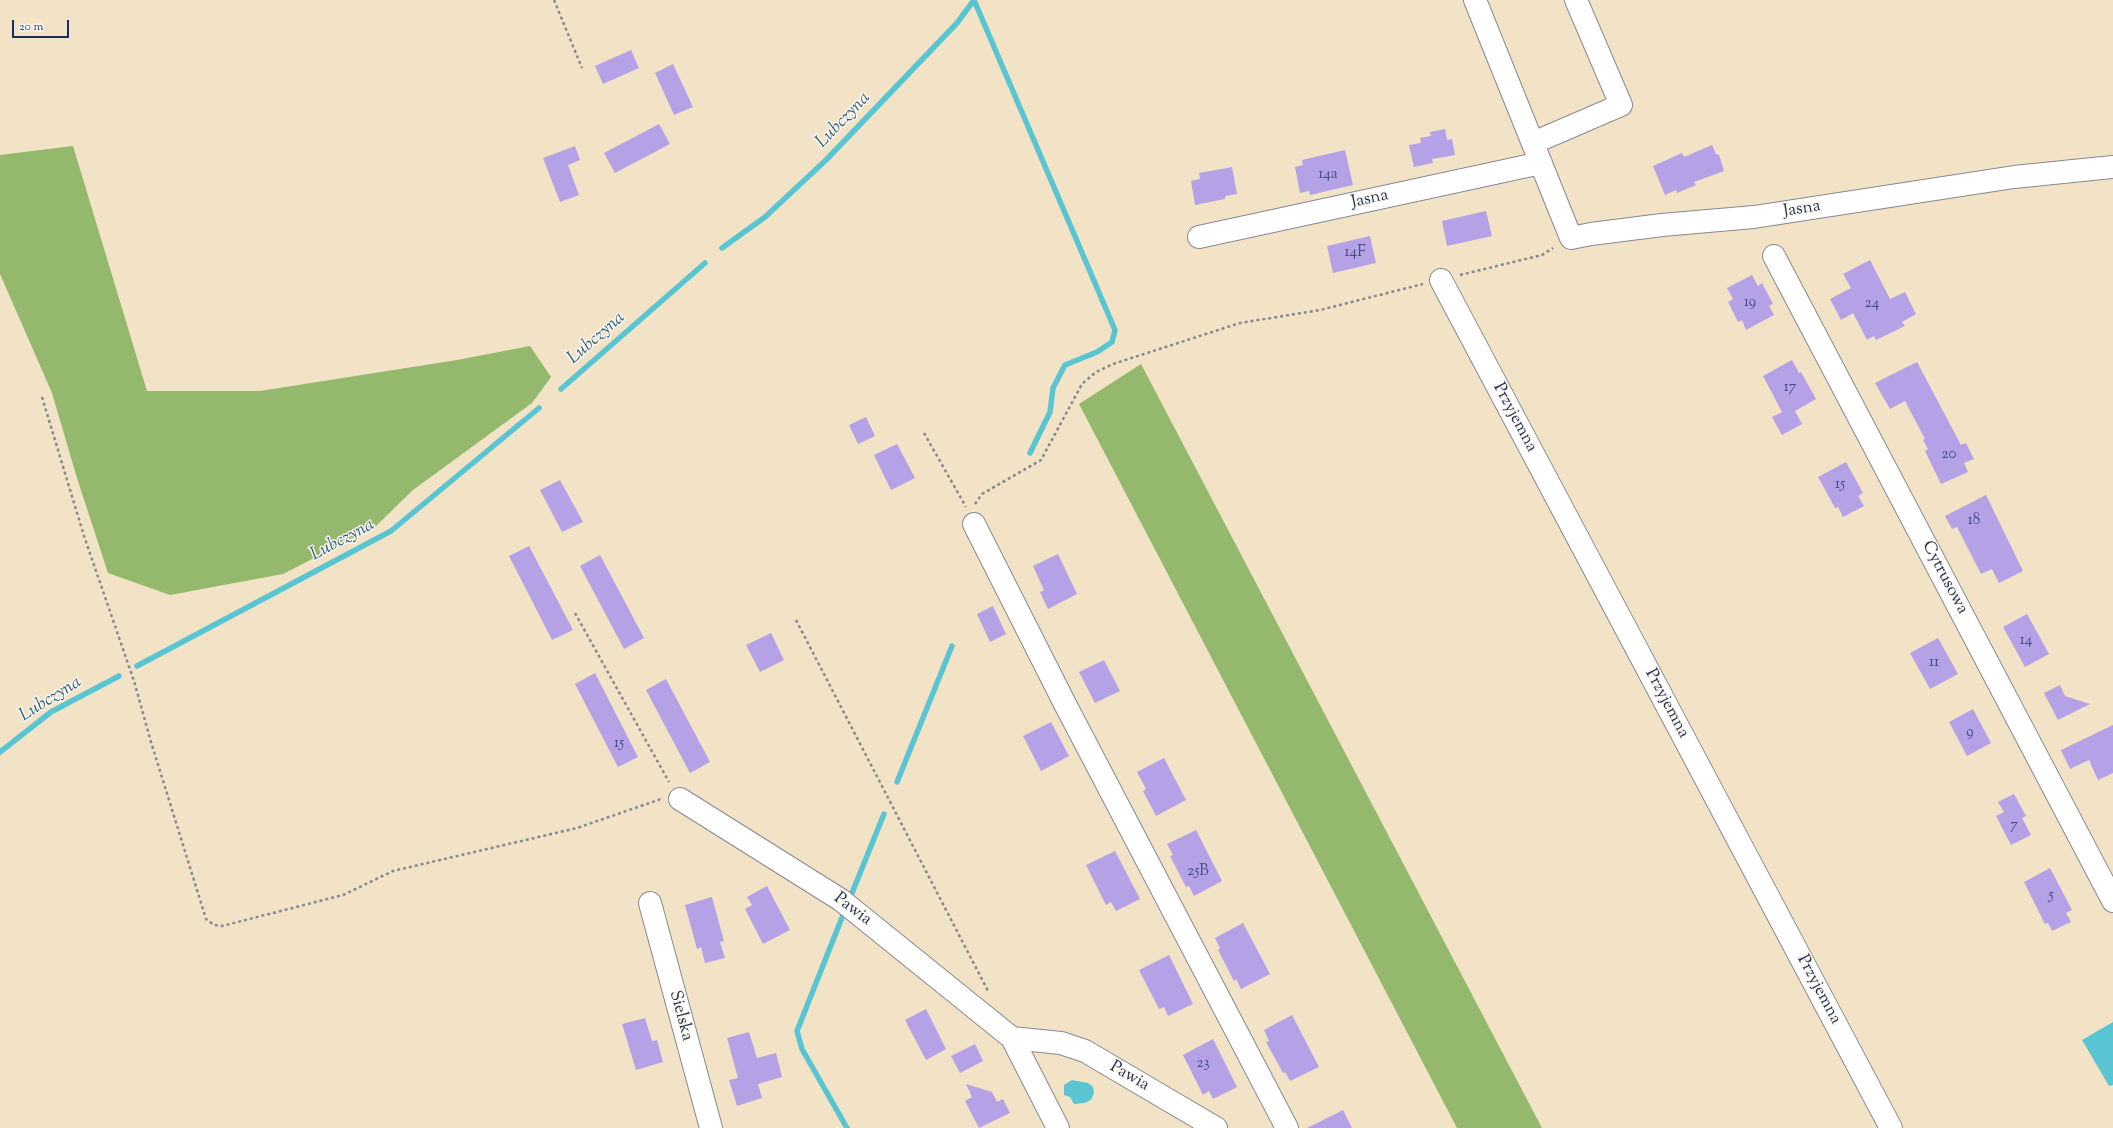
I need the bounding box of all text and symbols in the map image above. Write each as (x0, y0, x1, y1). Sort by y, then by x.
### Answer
scale bar (14, 12, 71, 38)
text: 20 m (19, 18, 43, 36)
water label: Lubczyna (812, 89, 876, 153)
house number: 14a (1318, 166, 1338, 184)
street label: Jasna (1350, 186, 1390, 214)
street label: Jasna (1782, 197, 1822, 223)
house number: 14F (1345, 244, 1365, 262)
house number: 19 (1744, 294, 1756, 312)
house number: 24 (1865, 295, 1879, 313)
water label: Lubczyna (564, 308, 630, 370)
house number: 17 (1784, 379, 1796, 397)
street label: Przyjemna (1487, 380, 1541, 456)
house number: 20 (1942, 446, 1956, 464)
house number: 15 (1835, 476, 1845, 494)
house number: 18 (1968, 512, 1980, 530)
water label: Lubczyna (307, 515, 379, 567)
street label: Cytrusowa (1916, 538, 1972, 618)
house number: 14 (2020, 632, 2032, 650)
house number: 11 (1929, 654, 1939, 672)
street label: Przyjemna (1639, 666, 1693, 742)
water label: Lubczyna (16, 672, 86, 728)
house number: 9 (1966, 724, 1974, 742)
house number: 15 (614, 735, 624, 753)
house number: 7 (2010, 817, 2018, 835)
house number: 25B (1187, 863, 1209, 881)
house number: 5 (2048, 887, 2054, 905)
street label: Pawia (829, 889, 875, 931)
street label: Przyjemna (1791, 952, 1845, 1028)
street label: Sielska (664, 989, 696, 1043)
house number: 23 (1196, 1055, 1210, 1073)
street label: Pawia (1106, 1058, 1152, 1096)

